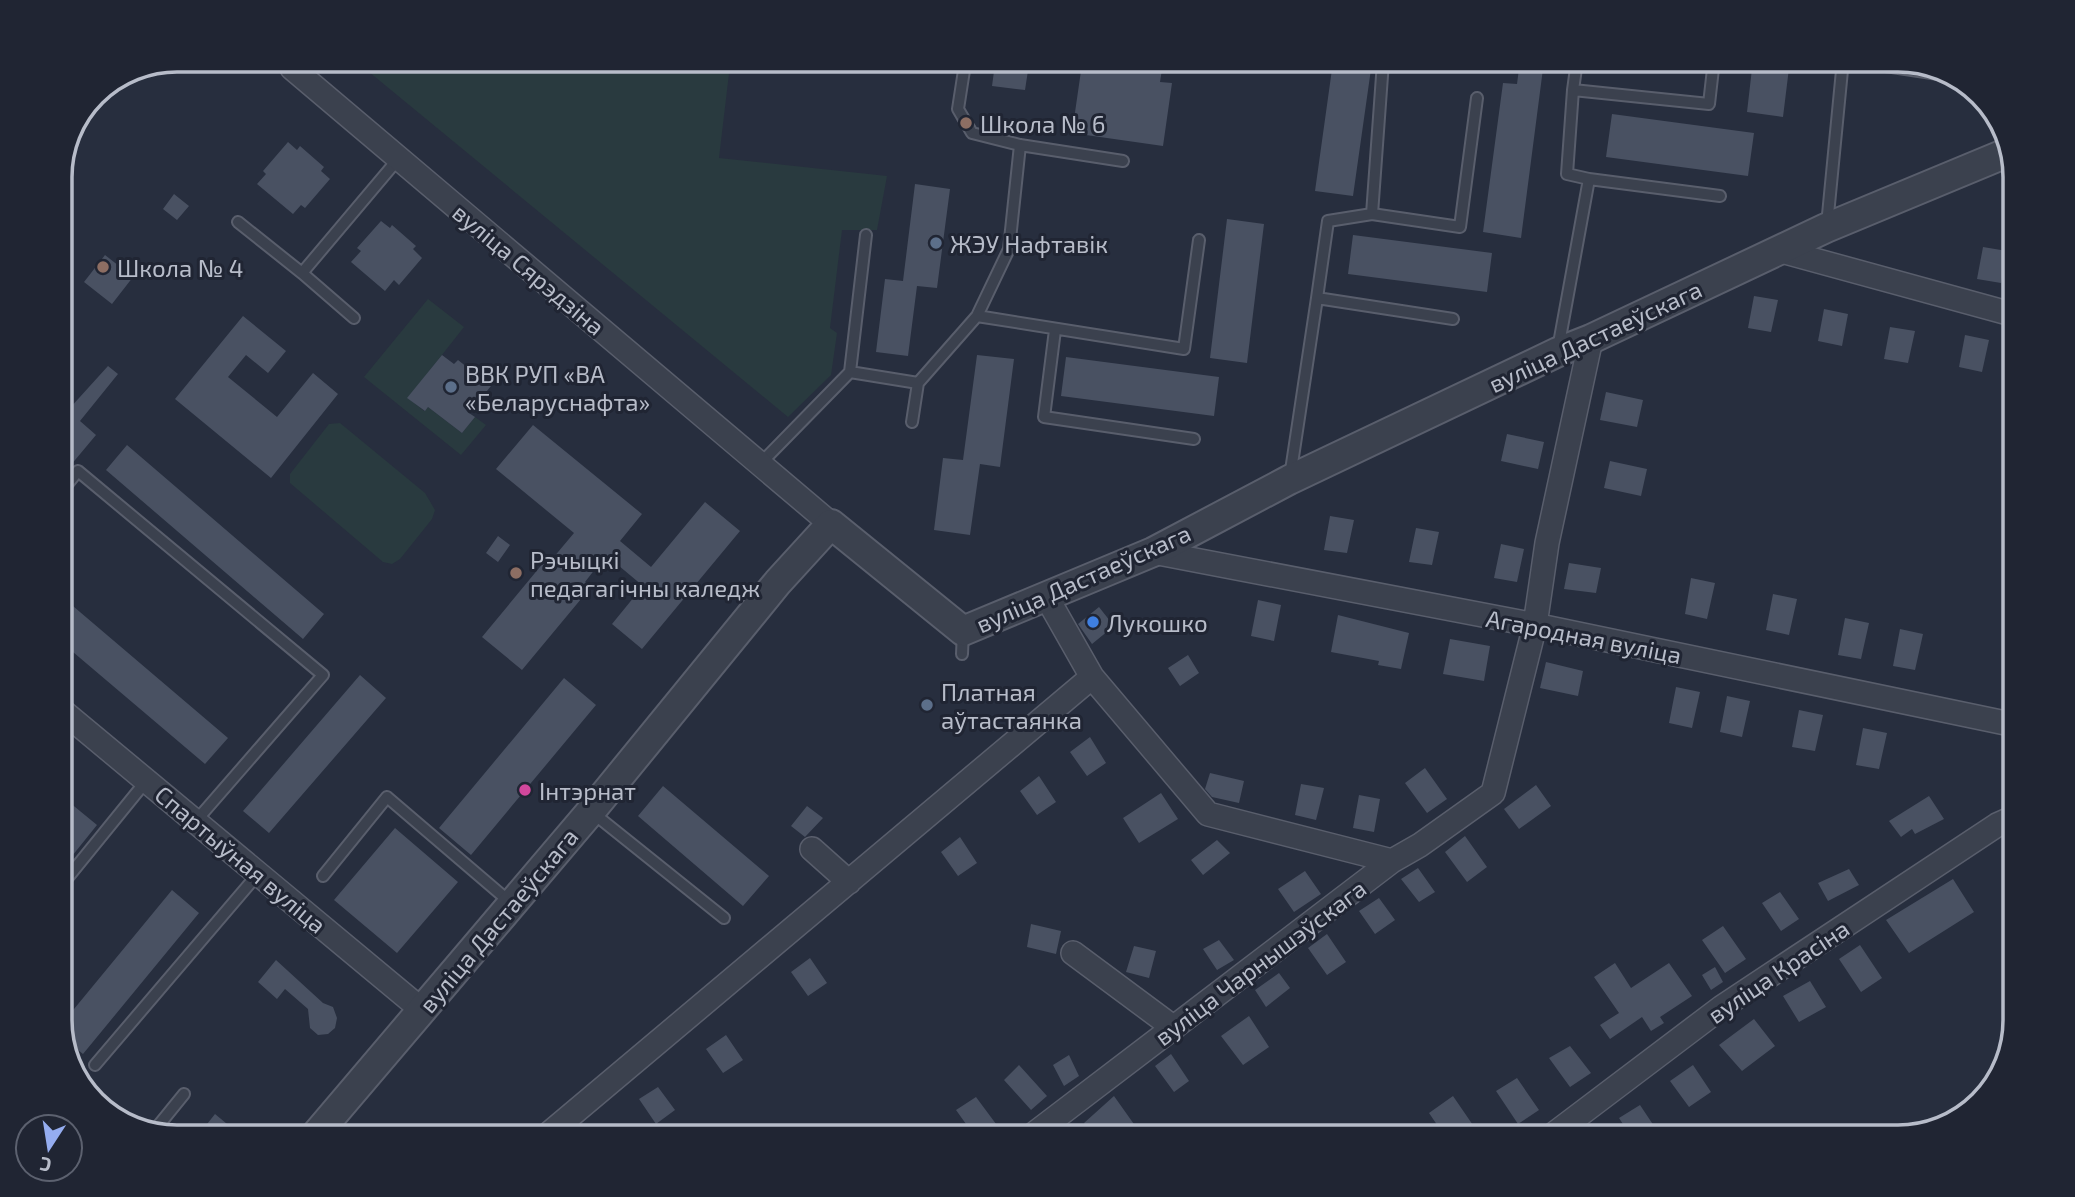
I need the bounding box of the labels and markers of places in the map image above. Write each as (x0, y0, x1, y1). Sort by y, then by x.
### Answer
place label: Школа № 6 (980, 109, 1105, 138)
marker: Школа № 6 (958, 115, 974, 131)
place label: ЖЭУ Нафтавік (950, 229, 1108, 258)
marker: ЖЭУ Нафтавік (928, 235, 944, 251)
place label: Школа № 4 (117, 253, 243, 282)
marker: Школа № 4 (95, 259, 111, 275)
place label: ВВК РУП «ВА «Беларуснафта» (465, 359, 650, 417)
marker: ВВК РУП «ВА «Беларуснафта» (443, 379, 459, 395)
place label: Рэчыцкі педагагічны каледж (530, 545, 760, 602)
marker: Рэчыцкі педагагічны каледж (508, 565, 524, 581)
place label: Лукошко (1107, 608, 1208, 638)
marker: Лукошко (1085, 614, 1101, 630)
place label: Платная аўтастаянка (941, 677, 1082, 735)
marker: Платная аўтастаянка (919, 697, 935, 713)
place label: Інтэрнат (539, 776, 636, 805)
marker: Інтэрнат (517, 782, 533, 798)

